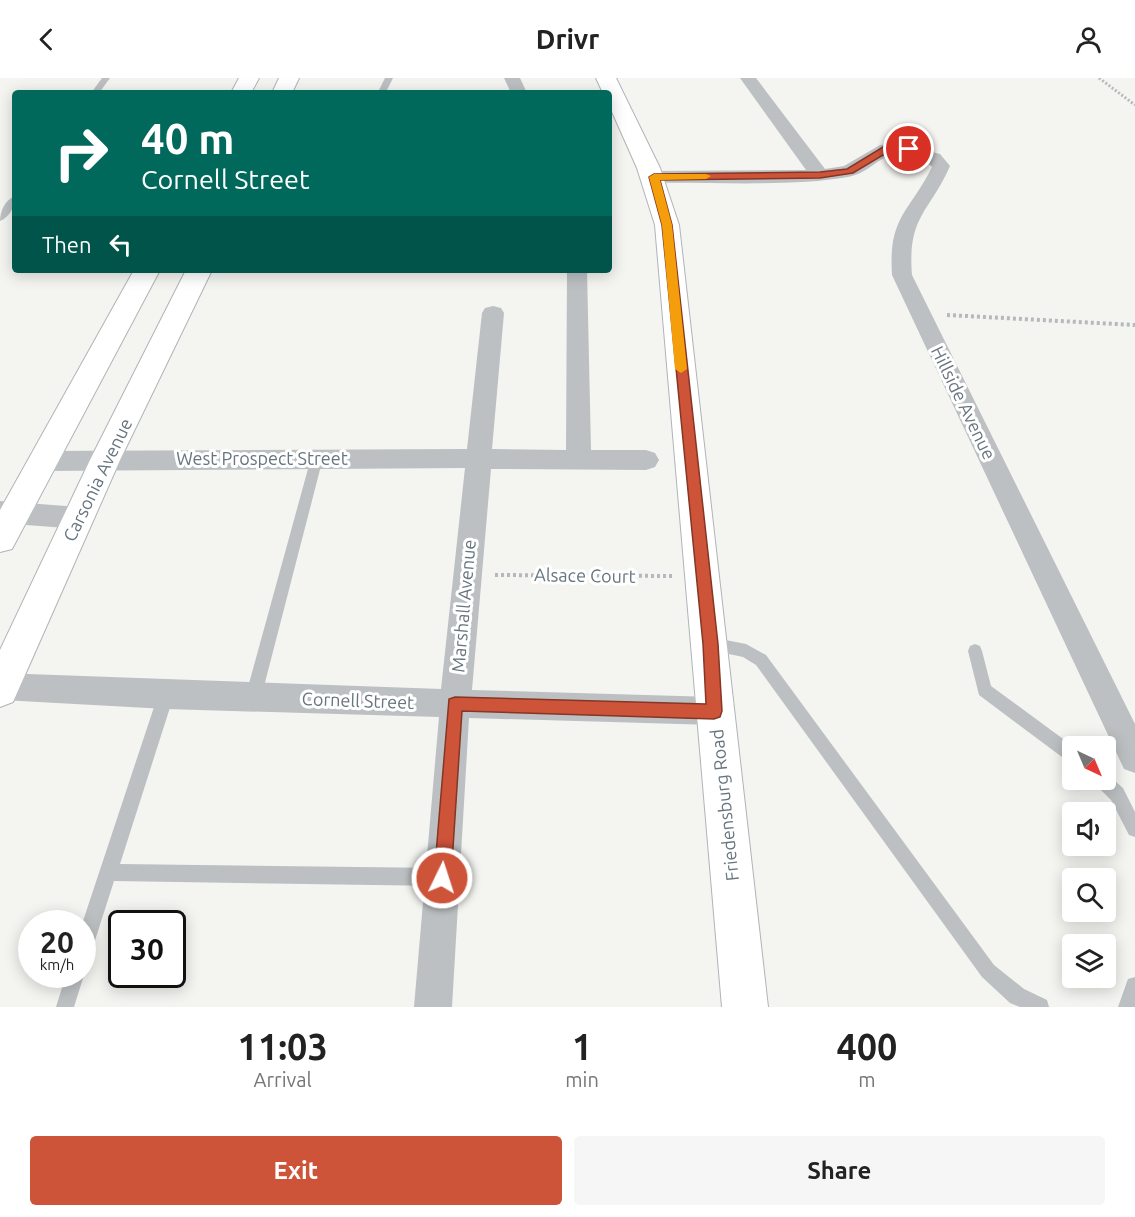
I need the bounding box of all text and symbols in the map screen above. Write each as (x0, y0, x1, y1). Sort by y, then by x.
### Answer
icon: back (30, 23, 63, 56)
icon: person (1072, 23, 1105, 56)
text: Drivr (536, 24, 599, 54)
icon: right (42, 114, 120, 192)
text: 40 m (141, 115, 235, 162)
pin (883, 123, 934, 174)
icon: arrive (892, 132, 925, 165)
text: Cornell Street (141, 164, 310, 194)
icon: left (104, 228, 137, 261)
text: Then (42, 232, 92, 257)
street label: Hillside Avenue (928, 343, 1000, 463)
street label: Carsonia Avenue (59, 415, 135, 544)
street label: West Prospect Street (176, 448, 348, 468)
street label: Marshall Avenue (447, 539, 479, 673)
street label: Alsace Court (534, 564, 636, 586)
street label: Cornell Street (302, 688, 415, 712)
street label: Friedensburg Road (706, 728, 742, 882)
north arrow (1062, 736, 1116, 790)
map controls (1062, 736, 1116, 988)
button: sound (1062, 802, 1116, 856)
position arrow (410, 846, 474, 910)
button: search (1062, 868, 1116, 922)
speed limit sign: 30 (108, 910, 186, 988)
text: 20 (40, 925, 74, 959)
button: layers (1062, 934, 1116, 988)
text: km/h (40, 956, 74, 973)
text: 11:03 (238, 1026, 328, 1067)
text: 1 (572, 1026, 592, 1067)
text: 400 (836, 1026, 897, 1067)
text: Arrival (254, 1068, 312, 1091)
text: min (565, 1068, 599, 1091)
text: m (858, 1068, 876, 1091)
button: Exit (30, 1136, 562, 1205)
button: Share (574, 1136, 1105, 1205)

